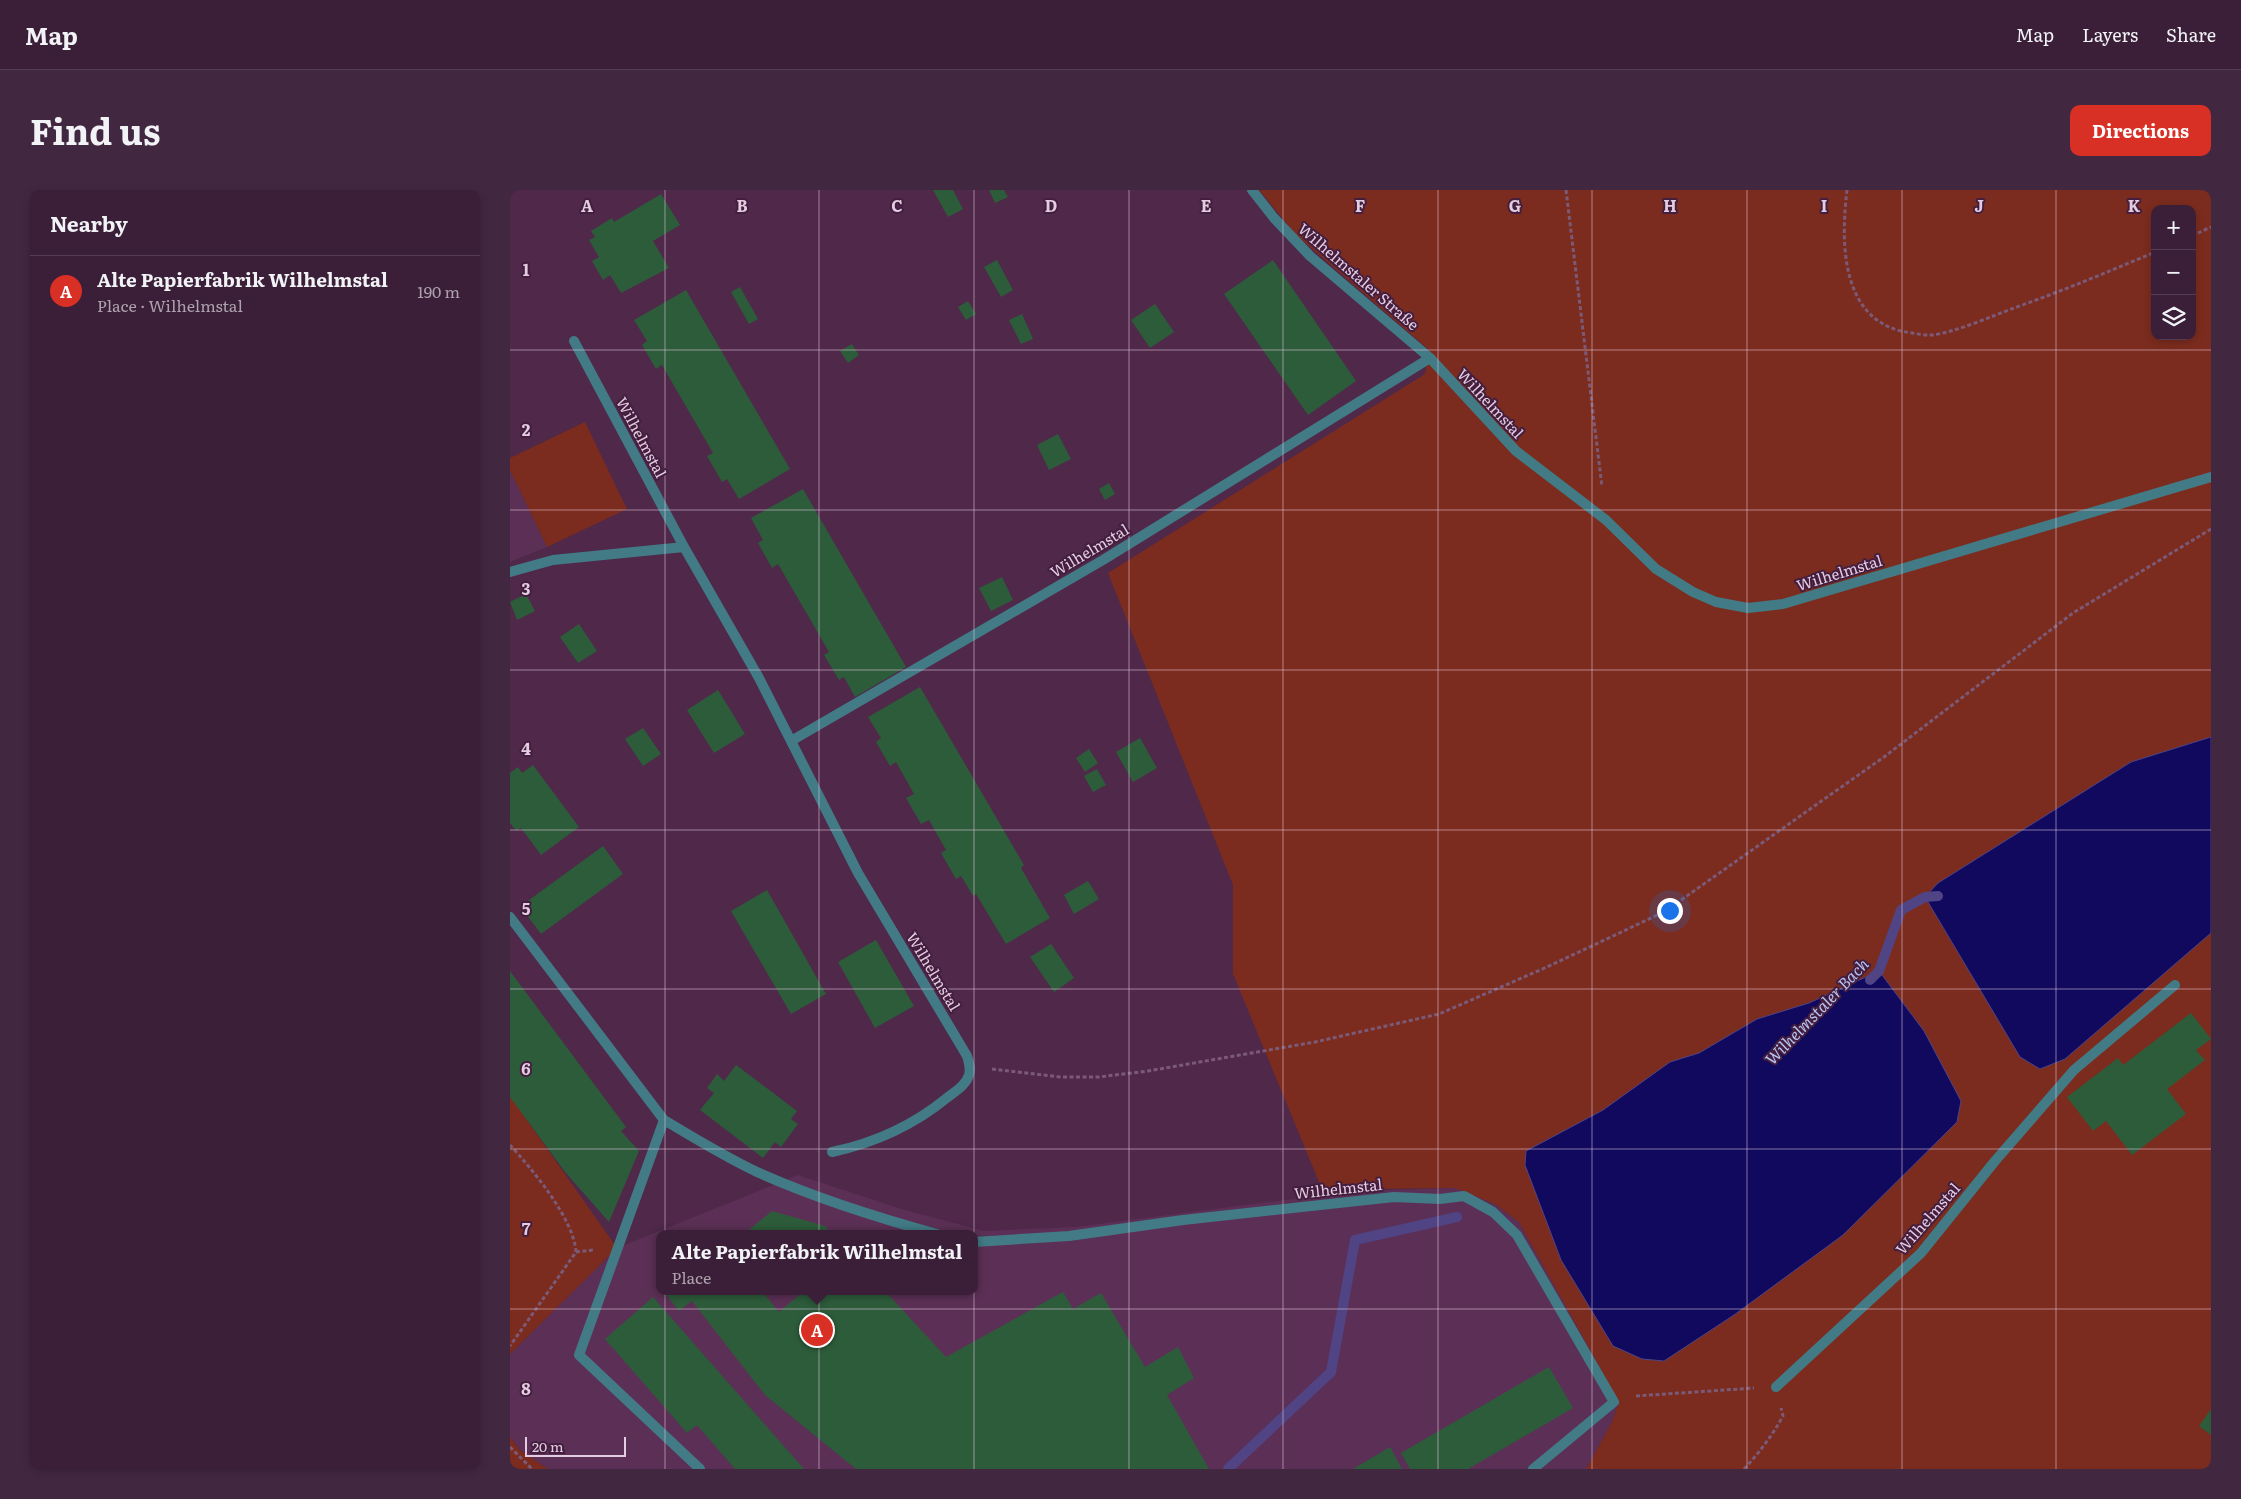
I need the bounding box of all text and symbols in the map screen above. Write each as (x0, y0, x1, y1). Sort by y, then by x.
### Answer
text: Map (25, 17, 78, 52)
text: Map (2016, 21, 2054, 48)
text: Layers (2082, 21, 2138, 48)
text: Share (2166, 21, 2216, 48)
text: Find us (30, 104, 160, 156)
button: Directions (2070, 105, 2211, 156)
text: A (581, 193, 593, 217)
text: B (736, 193, 748, 217)
text: C (891, 193, 903, 217)
text: D (1045, 193, 1057, 217)
text: E (1201, 193, 1212, 217)
text: F (1355, 193, 1365, 217)
text: G (1509, 193, 1521, 217)
text: H (1663, 193, 1677, 217)
text: I (1821, 193, 1827, 217)
text: J (1974, 193, 1984, 217)
text: K (2128, 193, 2141, 217)
map controls (2151, 205, 2196, 340)
button: + (2151, 205, 2196, 250)
text: Nearby (50, 207, 128, 238)
street label: Wilhelmstaler Straße (1293, 217, 1425, 335)
button: − (2151, 250, 2196, 295)
text: 1 (523, 257, 530, 281)
text: Alte Papierfabrik Wilhelmstal (97, 265, 388, 293)
text: A (60, 279, 72, 303)
text: 190 m (417, 279, 460, 303)
text: Place · Wilhelmstal (97, 293, 243, 317)
button: layers (2151, 295, 2196, 340)
street label: Wilhelmstal (1452, 363, 1530, 443)
street label: Wilhelmstal (611, 393, 673, 481)
text: 2 (522, 417, 531, 441)
street label: Wilhelmstal (1045, 517, 1133, 583)
street label: Wilhelmstal (1793, 548, 1885, 596)
text: 3 (522, 576, 531, 600)
text: 4 (521, 736, 531, 760)
text: 5 (522, 896, 531, 920)
your location (1657, 898, 1683, 924)
street label: Wilhelmstal (901, 927, 967, 1015)
water label: Wilhelmstaler Bach (1759, 952, 1874, 1070)
text: 6 (521, 1056, 531, 1080)
street label: Wilhelmstal (1293, 1172, 1383, 1204)
street label: Wilhelmstal (1889, 1177, 1965, 1259)
text: 7 (522, 1216, 531, 1240)
popup (656, 1230, 978, 1295)
text: Alte Papierfabrik Wilhelmstal (672, 1237, 962, 1265)
text: Place (672, 1265, 711, 1289)
pin: A (801, 1311, 833, 1349)
text: 8 (521, 1376, 531, 1400)
scale bar (525, 1434, 626, 1457)
text: 20 m (532, 1436, 564, 1456)

